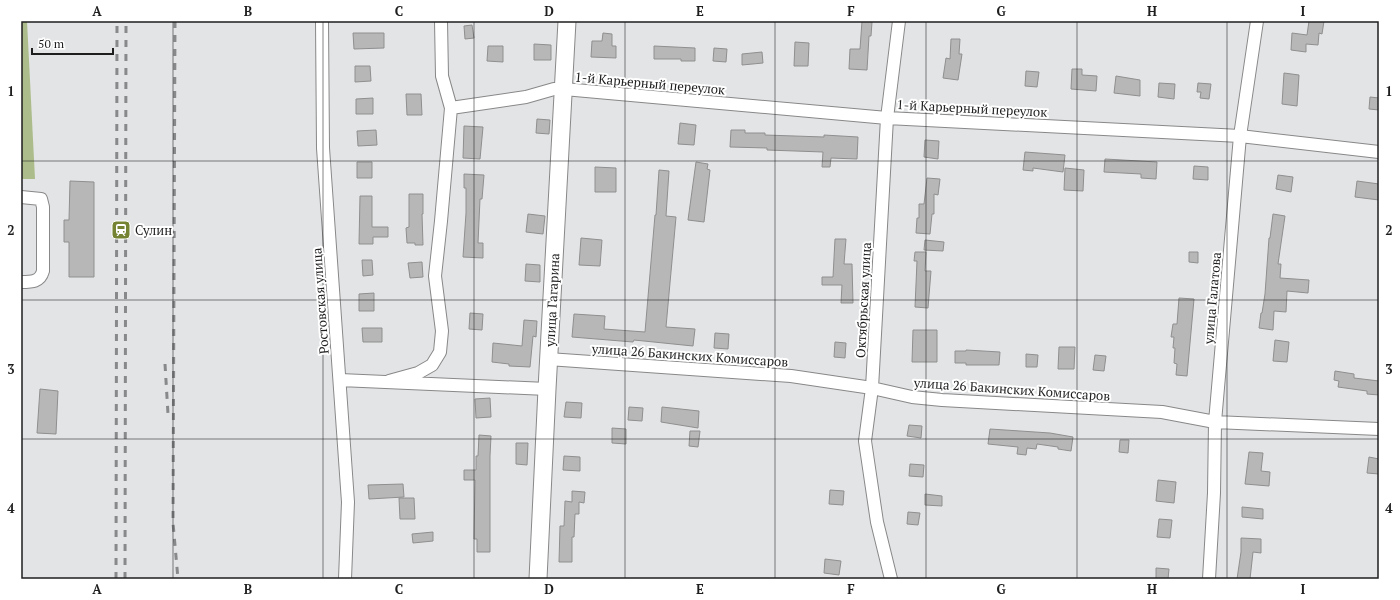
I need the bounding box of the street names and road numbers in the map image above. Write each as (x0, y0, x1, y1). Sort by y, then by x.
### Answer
street label: 1-й Карьерный переулок (574, 67, 727, 99)
street label: 1-й Карьерный переулок (896, 95, 1049, 121)
street label: Октябрьская улица (851, 241, 875, 358)
street label: Ростовская улица (307, 247, 333, 355)
street label: улица Галатова (1199, 251, 1225, 346)
street label: улица Гагарина (541, 252, 563, 348)
street label: улица 26 Бакинских Комиссаров (590, 339, 789, 371)
street label: улица 26 Бакинских Комиссаров (912, 373, 1111, 405)

